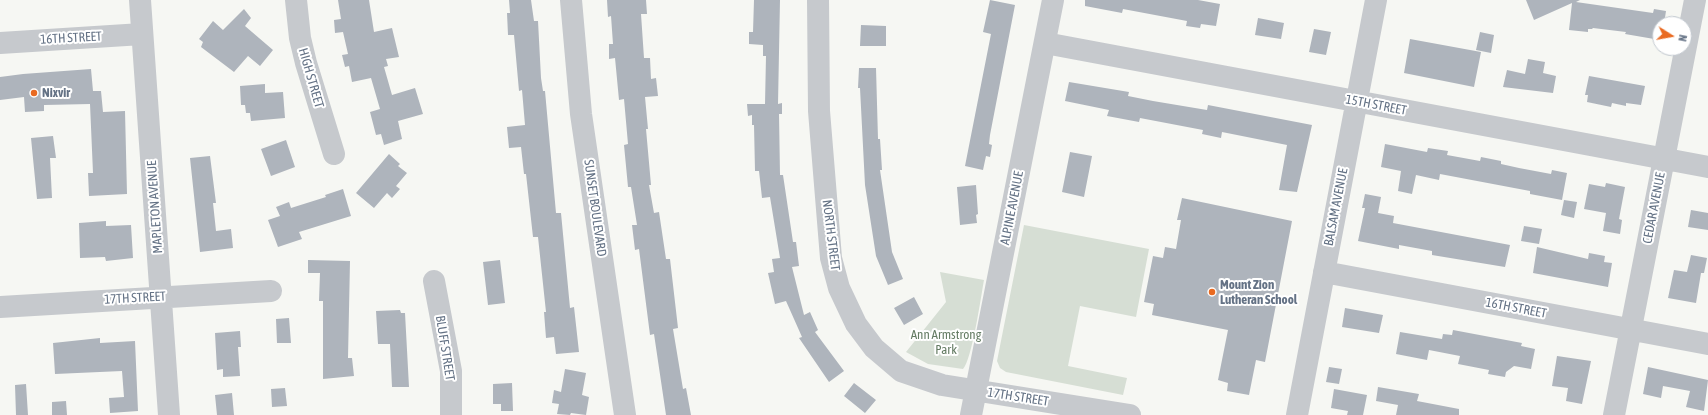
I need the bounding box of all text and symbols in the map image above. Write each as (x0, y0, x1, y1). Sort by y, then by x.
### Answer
north arrow (1652, 16, 1692, 56)
street label: 16TH STREET (40, 29, 102, 47)
text: N (1676, 34, 1689, 42)
street label: HIGH STREET (295, 46, 327, 110)
place label: Nixvir (42, 85, 70, 101)
marker: Nixvir (29, 88, 39, 98)
street label: 15TH STREET (1344, 91, 1408, 119)
street label: SUNSET BOULEVARD (580, 159, 610, 257)
street label: MAPLETON AVENUE (144, 160, 166, 254)
street label: BALSAM AVENUE (1321, 167, 1351, 247)
street label: ALPINE AVENUE (997, 170, 1027, 246)
street label: CEDAR AVENUE (1639, 171, 1669, 245)
street label: NORTH STREET (819, 199, 843, 271)
place label: Mount Zion Lutheran School (1220, 277, 1297, 308)
marker: Mount Zion Lutheran School (1207, 287, 1217, 297)
street label: 17TH STREET (104, 289, 166, 307)
street label: 16TH STREET (1484, 294, 1548, 322)
street label: BLUFF STREET (432, 314, 458, 382)
park label: Ann Armstrong Park (911, 327, 981, 358)
street label: 17TH STREET (986, 384, 1050, 410)

